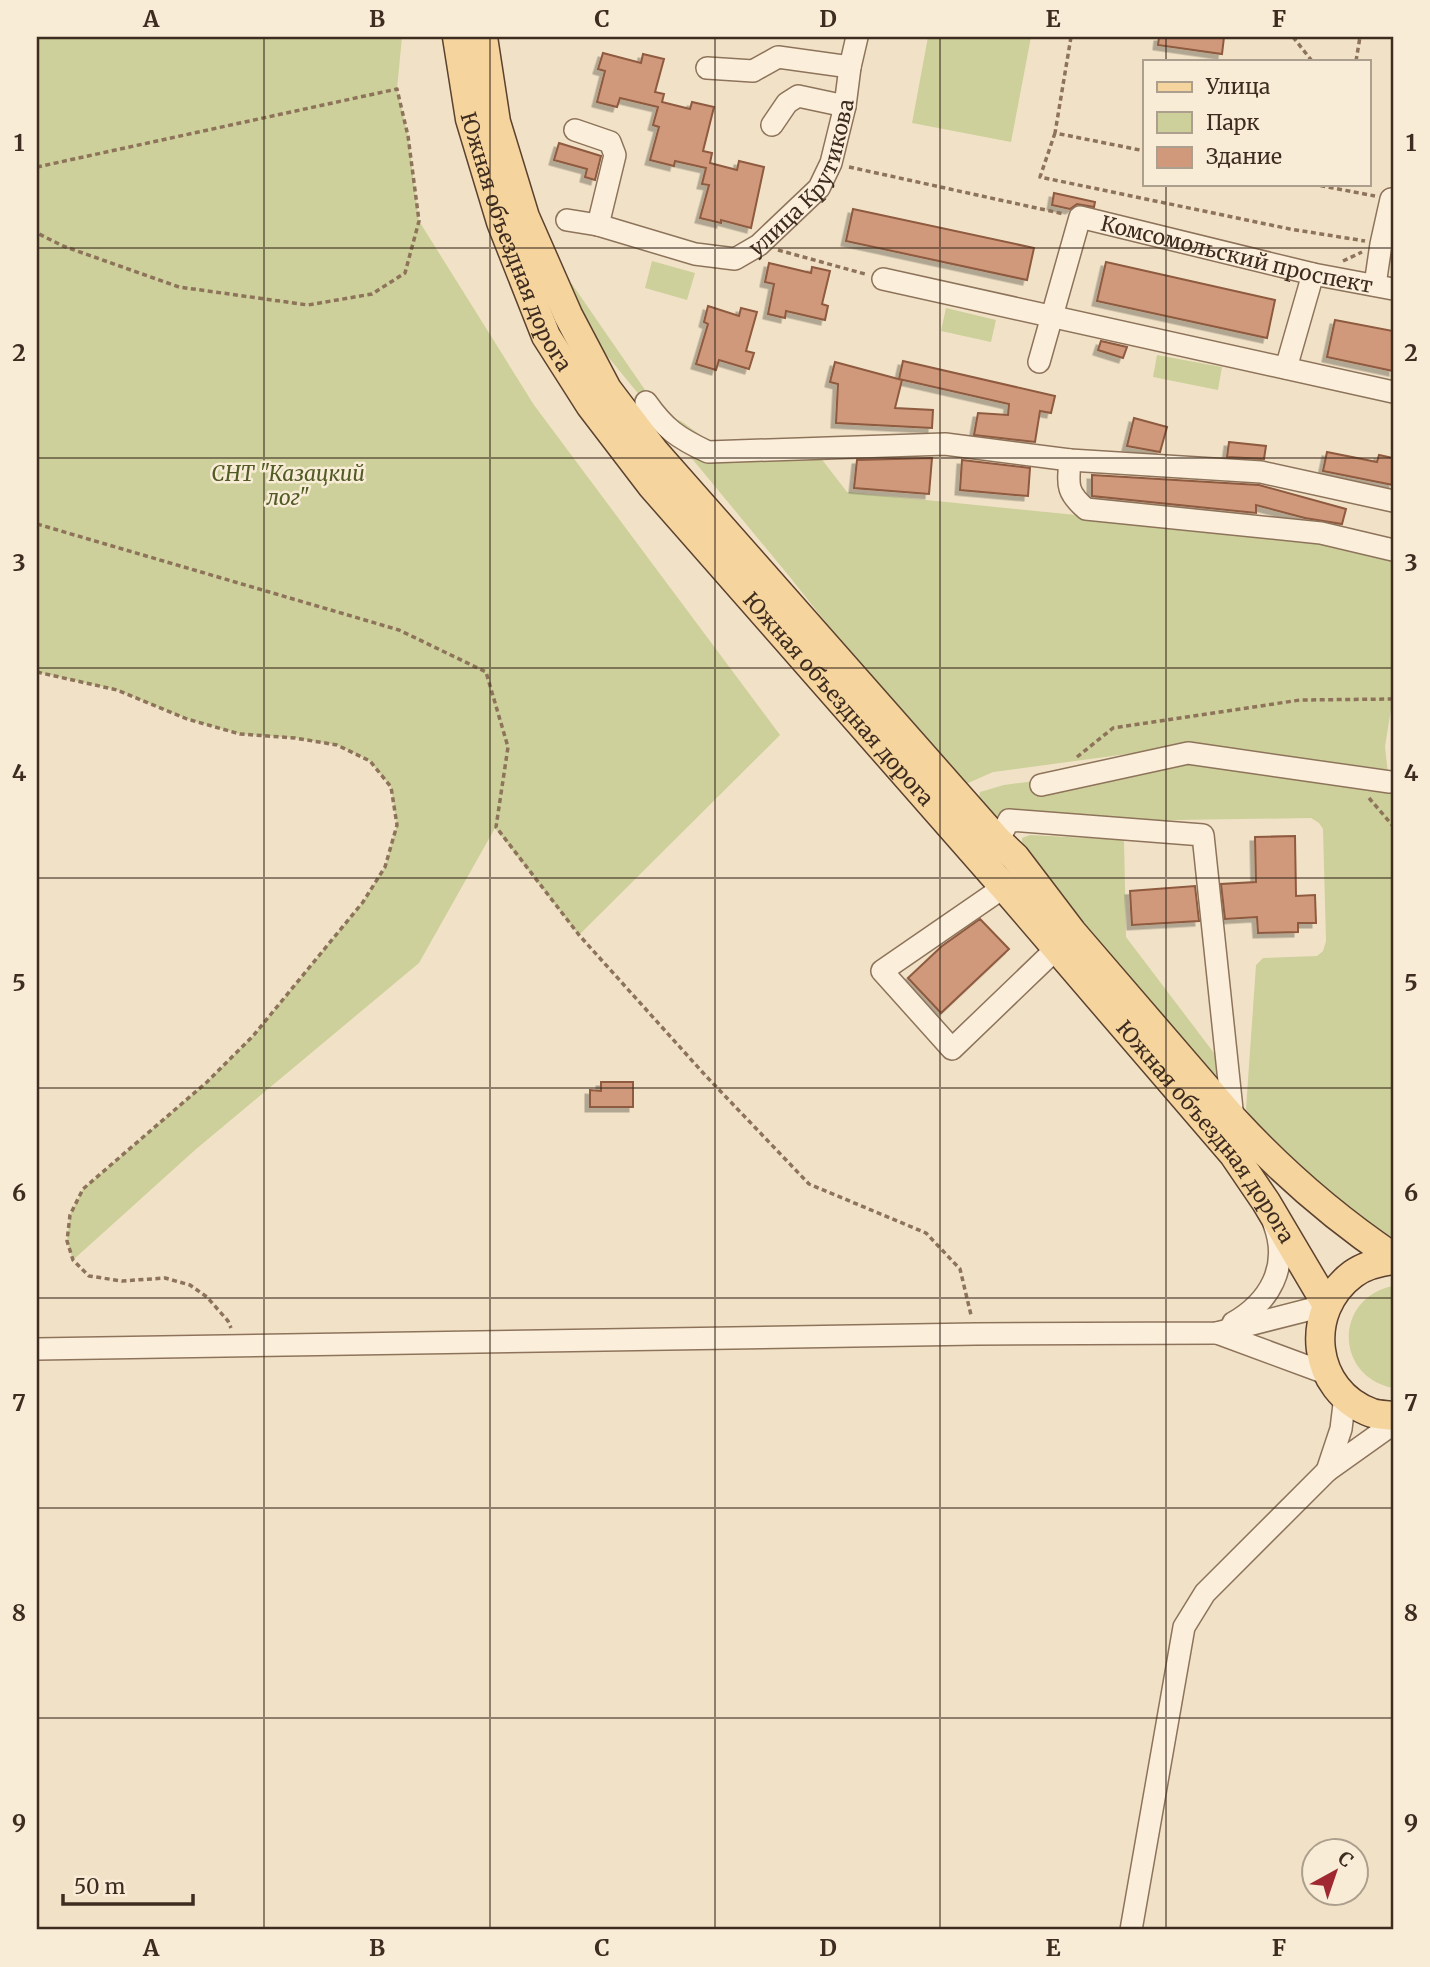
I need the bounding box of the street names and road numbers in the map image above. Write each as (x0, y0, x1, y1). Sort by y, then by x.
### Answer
street label: улица Крутикова (744, 98, 859, 261)
street label: Южная объездная дорога (455, 109, 578, 376)
street label: Комсомольский проспект (1098, 209, 1375, 298)
street label: Южная объездная дорога (738, 586, 940, 811)
street label: Южная объездная дорога (1111, 1015, 1301, 1248)

